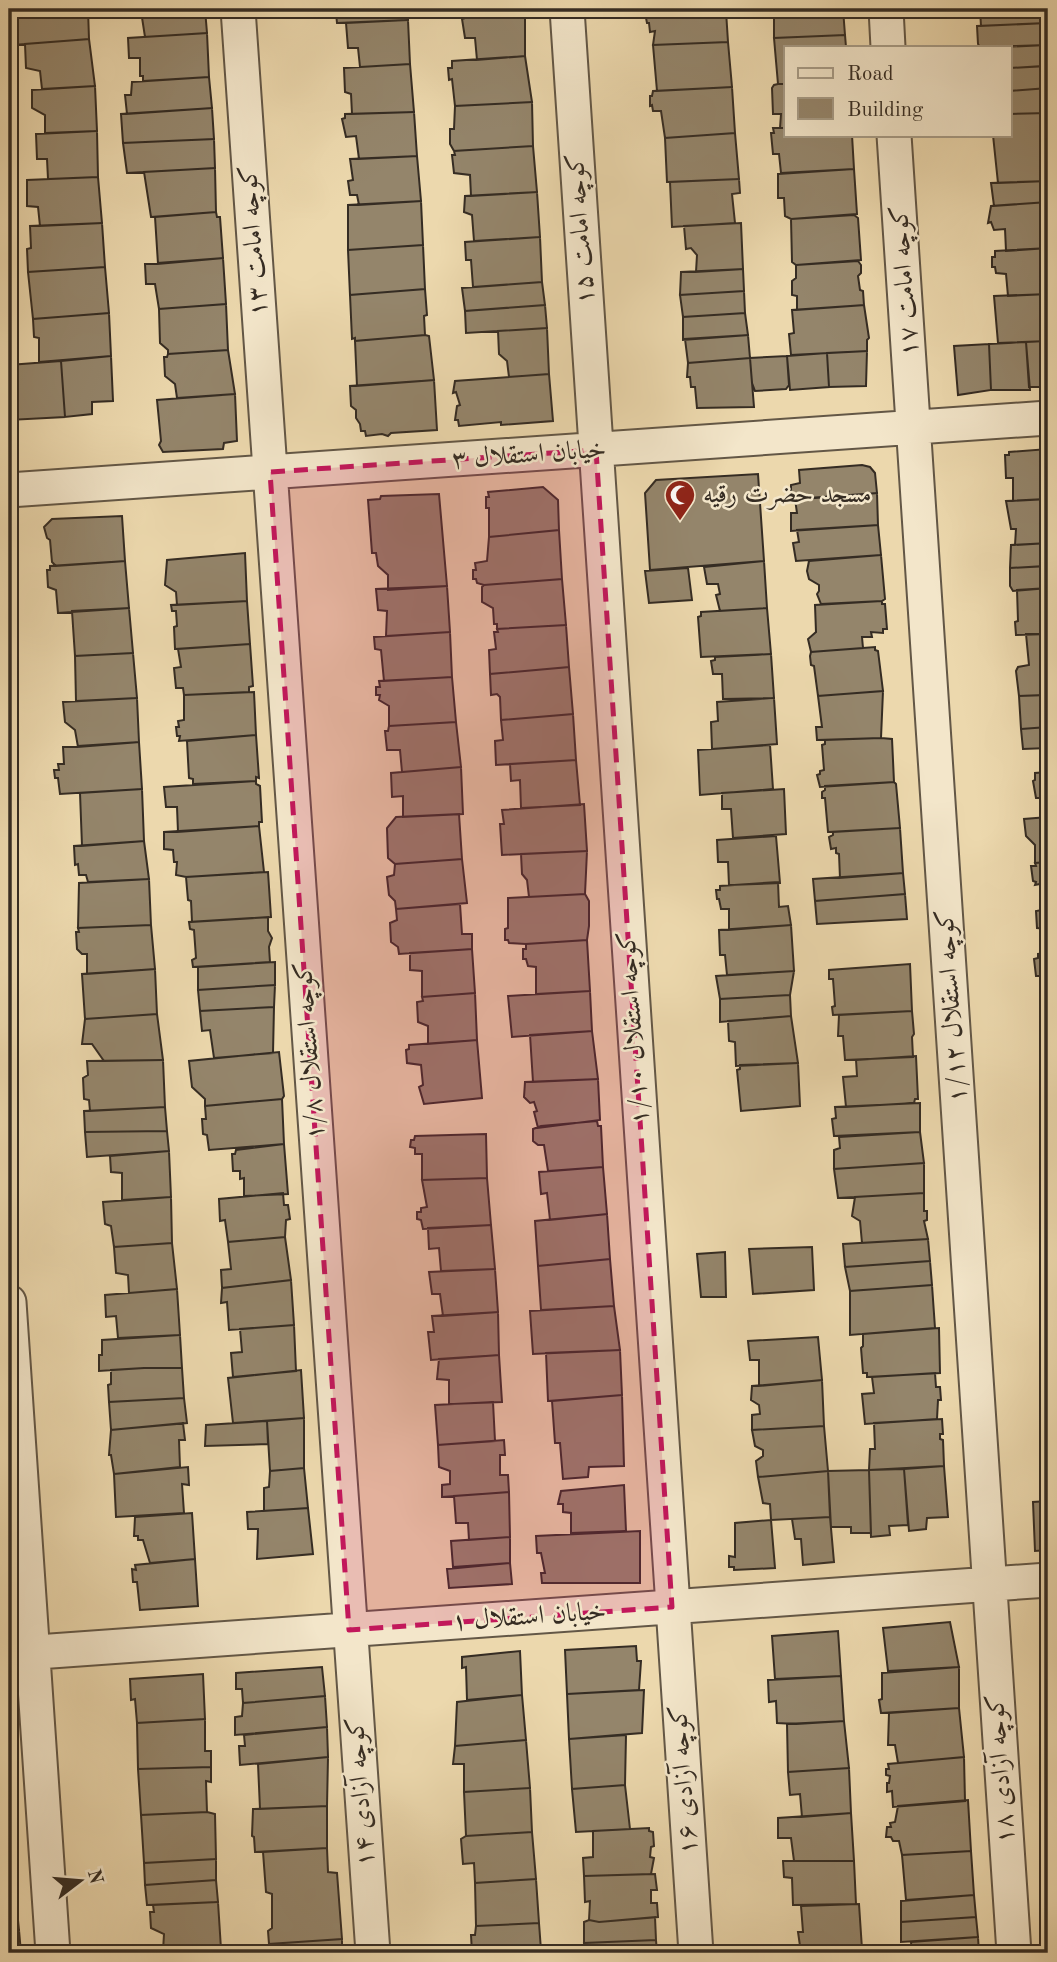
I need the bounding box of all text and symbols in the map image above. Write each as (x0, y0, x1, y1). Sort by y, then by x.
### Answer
legend (784, 46, 1012, 136)
text: Road (847, 64, 894, 85)
text: Building (847, 100, 924, 121)
street label: کوچه امامت ۱۵ (563, 152, 602, 305)
street label: کوچه امامت ۱۳ (236, 164, 275, 317)
street label: کوچه امامت ۱۷ (887, 204, 926, 357)
street label: خیابان استقلال ۳ (451, 437, 607, 474)
mosque icon: مسجد حضرت رقیه (663, 478, 697, 522)
place label: مسجد حضرت رقیه (703, 482, 872, 510)
street label: کوچه استقلال ۱/۱۲ (932, 908, 975, 1104)
street label: کوچه استقلال ۱/۱۰ (614, 930, 657, 1126)
street label: کوچه استقلال ۱/۸ (291, 961, 332, 1141)
street label: خیابان استقلال ۱ (451, 1599, 607, 1636)
street label: کوچه آزادی ۱۸ (979, 1693, 1022, 1845)
street label: کوچه آزادی ۱۶ (662, 1704, 705, 1856)
street label: کوچه آزادی ۱۴ (339, 1716, 382, 1868)
north arrow (46, 1846, 116, 1916)
text: N (83, 1867, 105, 1887)

